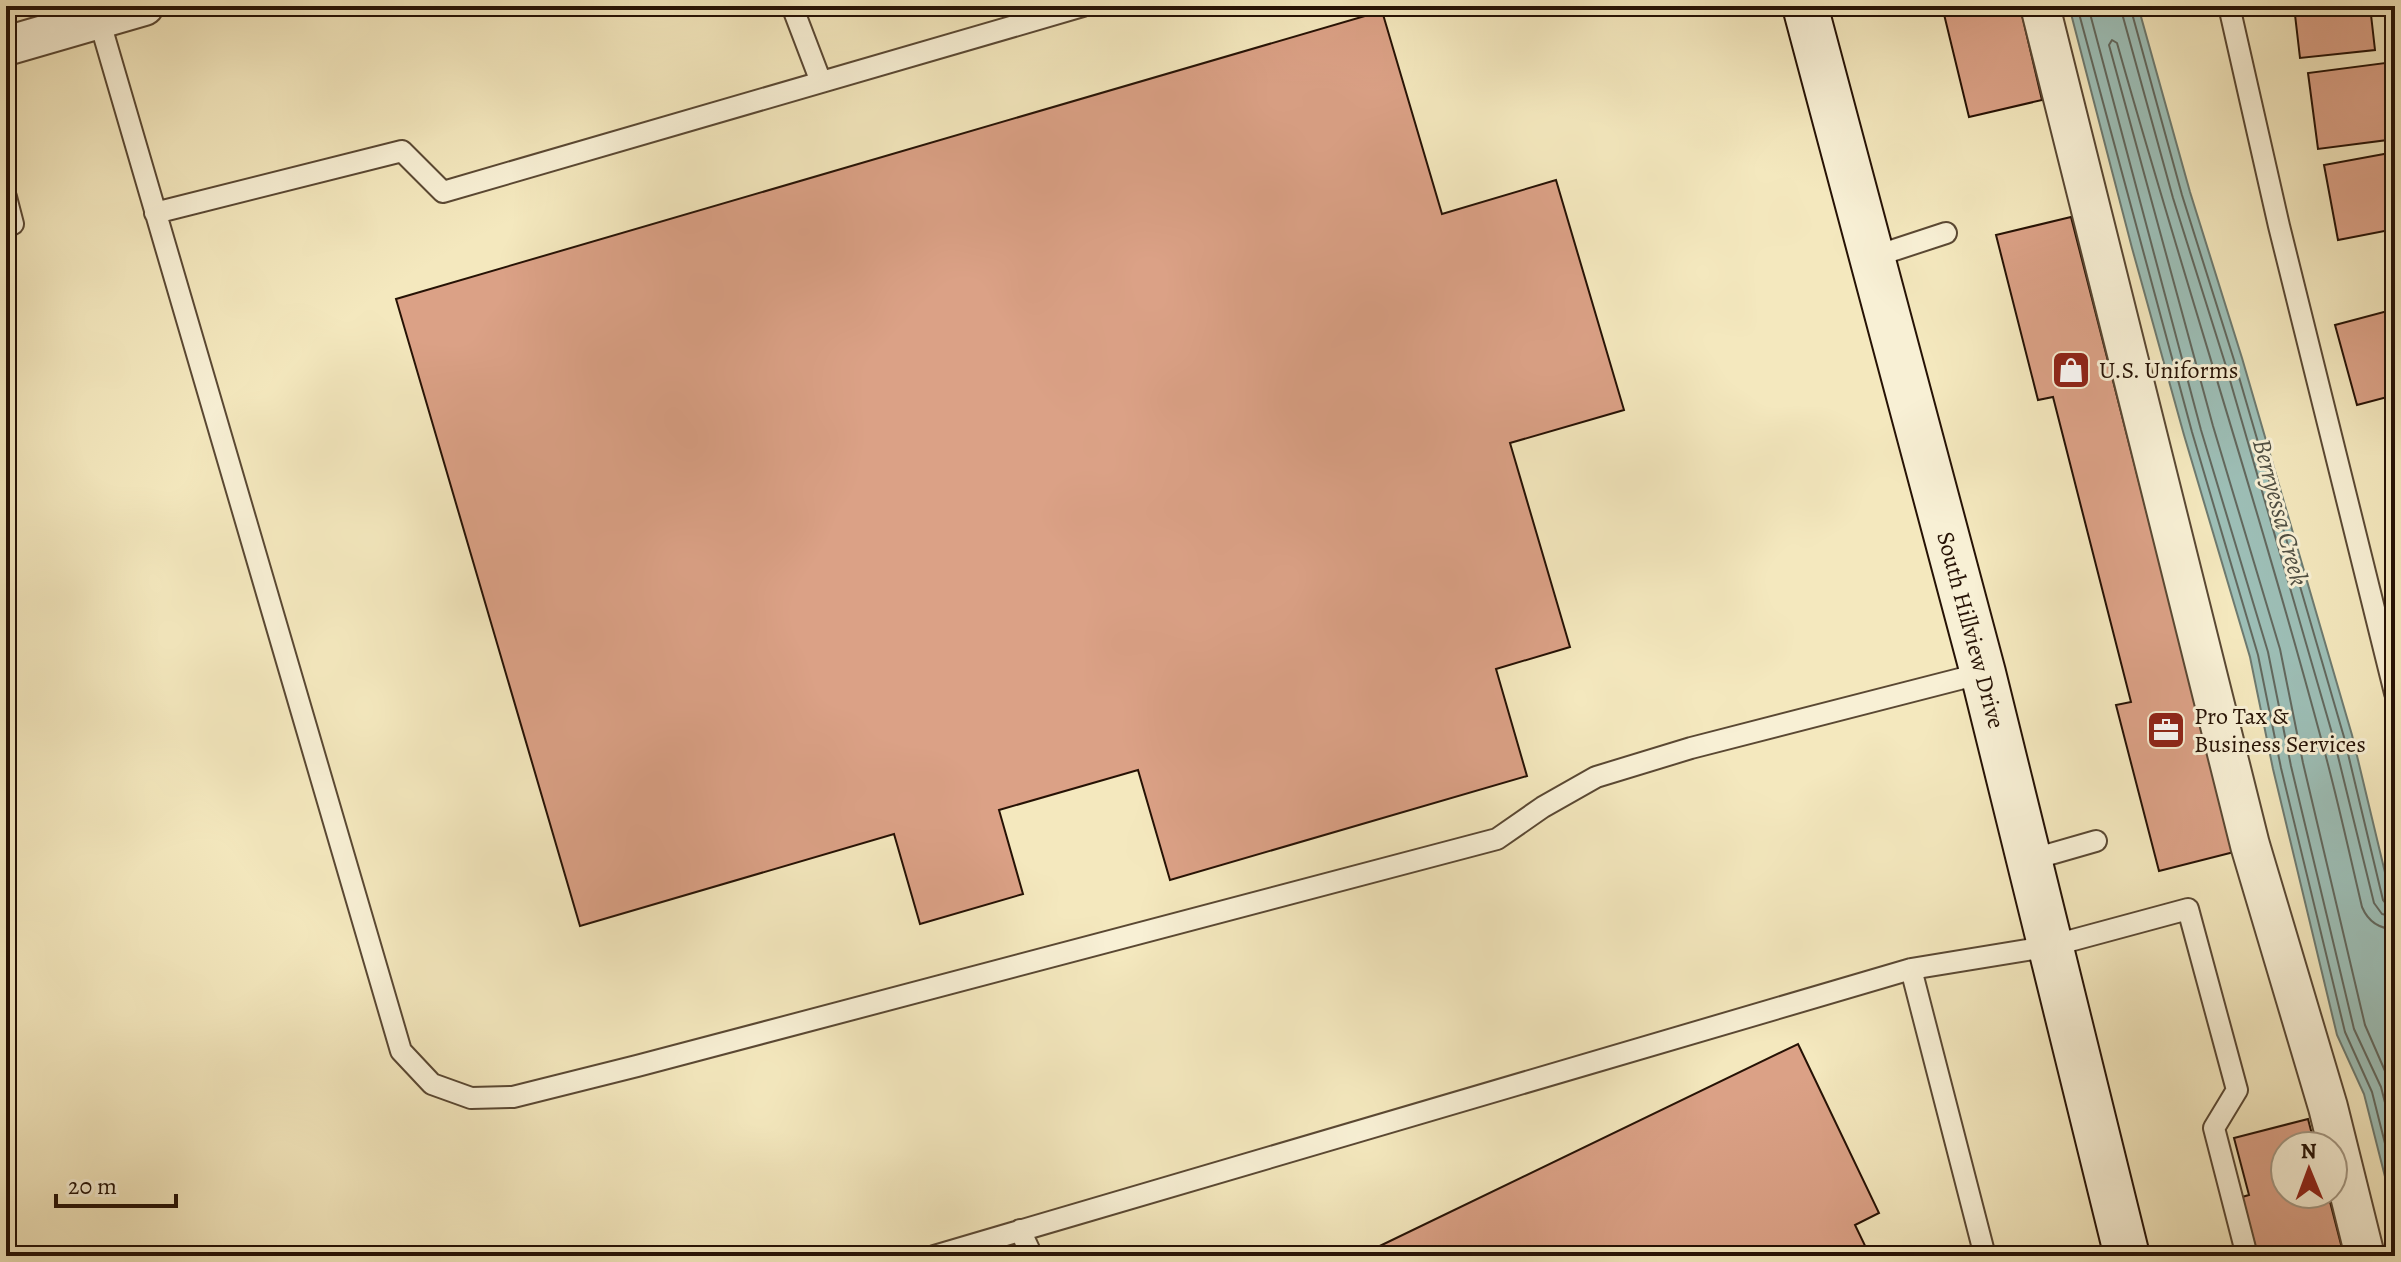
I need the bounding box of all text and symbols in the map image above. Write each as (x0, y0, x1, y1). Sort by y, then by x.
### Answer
shop icon: U.S. Uniforms (2050, 349, 2092, 391)
place label: U.S. Uniforms (2099, 354, 2238, 386)
water label: Berryessa Creek (2244, 435, 2317, 589)
street label: South Hillview Drive (1929, 528, 2013, 732)
place label: Pro Tax & Business Services (2194, 700, 2366, 760)
office icon: Pro Tax & Business Services (2145, 709, 2187, 751)
north arrow (2269, 1130, 2349, 1210)
text: N (2300, 1136, 2317, 1166)
scale bar (56, 1158, 176, 1208)
text: 20 m (68, 1170, 117, 1202)

